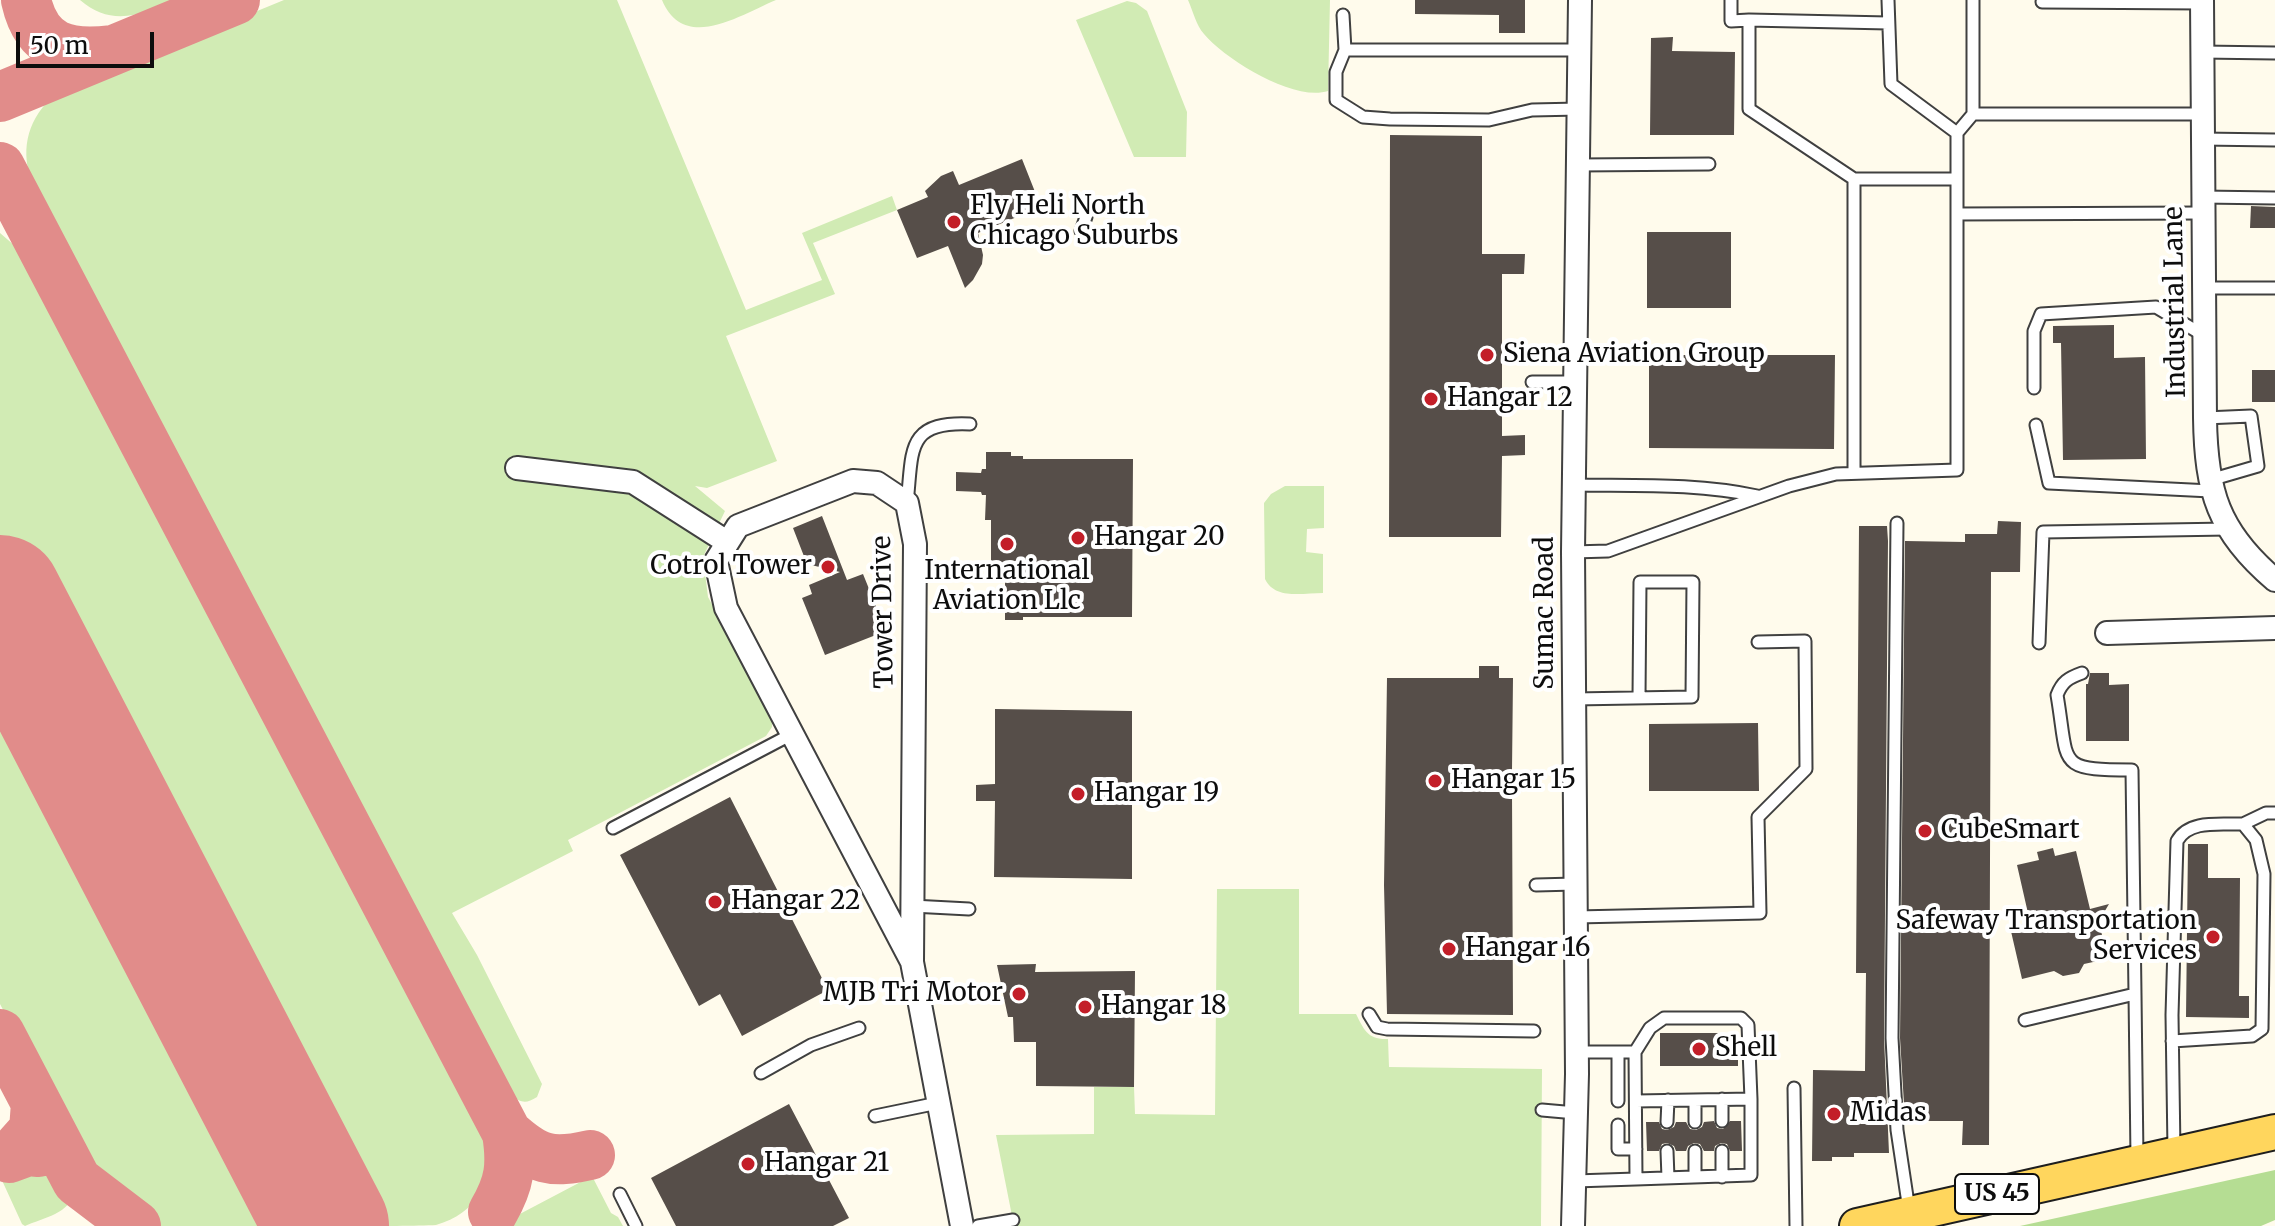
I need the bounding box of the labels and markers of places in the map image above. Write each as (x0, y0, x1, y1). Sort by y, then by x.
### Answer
place label: Fly Heli North Chicago Suburbs (970, 191, 1179, 252)
marker: Fly Heli North Chicago Suburbs (945, 213, 963, 231)
place label: Siena Aviation Group (1503, 339, 1765, 371)
marker: Siena Aviation Group (1478, 346, 1496, 364)
place label: Hangar 12 (1447, 383, 1573, 415)
marker: Hangar 12 (1422, 390, 1440, 408)
place label: Hangar 20 (1094, 522, 1225, 554)
marker: Hangar 20 (1069, 529, 1087, 547)
marker: International Aviation Llc (998, 535, 1016, 553)
place label: Cotrol Tower (650, 551, 812, 583)
place label: International Aviation Llc (924, 556, 1090, 618)
marker: Cotrol Tower (819, 558, 837, 576)
place label: Hangar 15 (1451, 765, 1576, 797)
marker: Hangar 15 (1426, 772, 1444, 790)
place label: Hangar 19 (1094, 778, 1219, 810)
marker: Hangar 19 (1069, 785, 1087, 803)
place label: CubeSmart (1941, 815, 2080, 847)
marker: CubeSmart (1916, 822, 1934, 840)
place label: Hangar 22 (731, 886, 860, 918)
marker: Hangar 22 (706, 893, 724, 911)
place label: Safeway Transportation Services (1895, 906, 2197, 968)
marker: Safeway Transportation Services (2204, 928, 2222, 946)
place label: Hangar 16 (1465, 933, 1590, 965)
marker: Hangar 16 (1440, 940, 1458, 958)
place label: MJB Tri Motor (823, 978, 1003, 1010)
marker: MJB Tri Motor (1010, 985, 1028, 1003)
place label: Hangar 18 (1101, 991, 1227, 1023)
marker: Hangar 18 (1076, 998, 1094, 1016)
place label: Shell (1715, 1033, 1777, 1065)
marker: Shell (1690, 1040, 1708, 1058)
place label: Midas (1850, 1098, 1927, 1130)
marker: Midas (1825, 1105, 1843, 1123)
place label: Hangar 21 (764, 1148, 889, 1180)
marker: Hangar 21 (739, 1155, 757, 1173)

